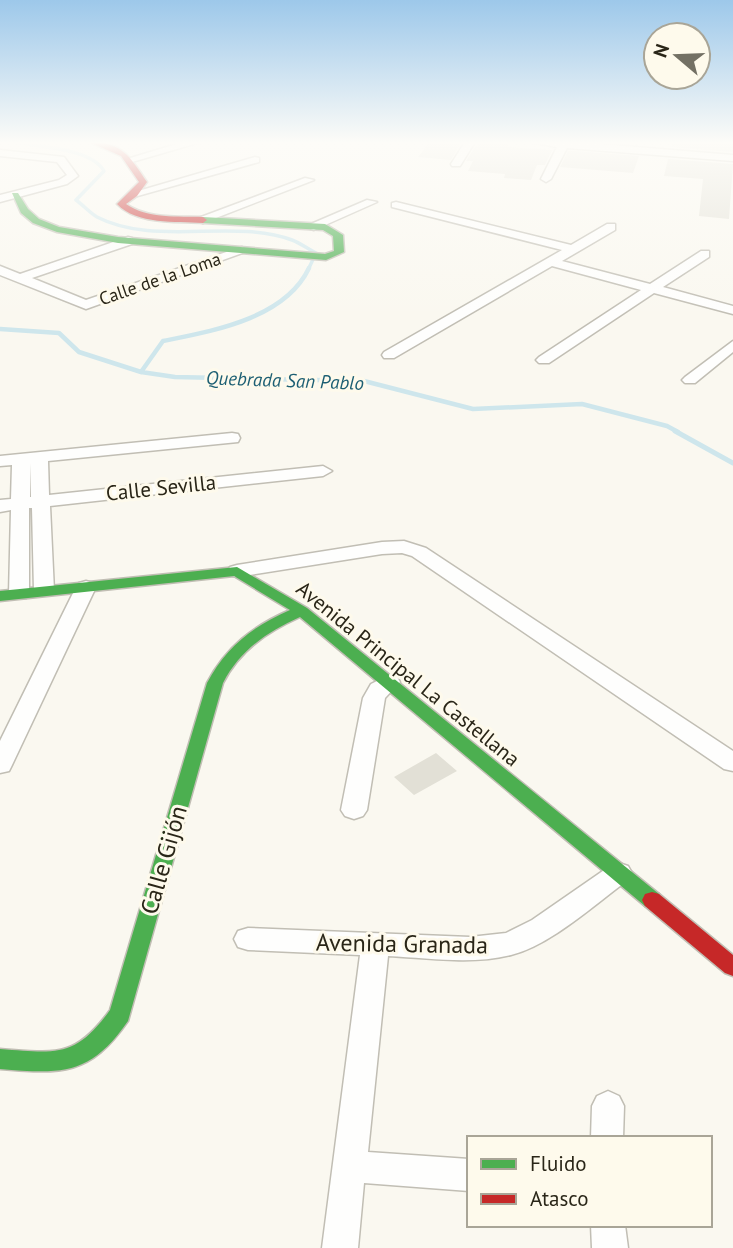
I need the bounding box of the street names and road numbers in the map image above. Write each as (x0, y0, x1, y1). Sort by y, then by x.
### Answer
street label: Calle de la Loma (96, 247, 224, 310)
street label: Calle Sevilla (105, 468, 217, 507)
street label: Avenida Principal La Castellana (291, 575, 526, 772)
street label: Calle Gijón (133, 802, 194, 918)
street label: Avenida Granada (316, 927, 488, 960)

